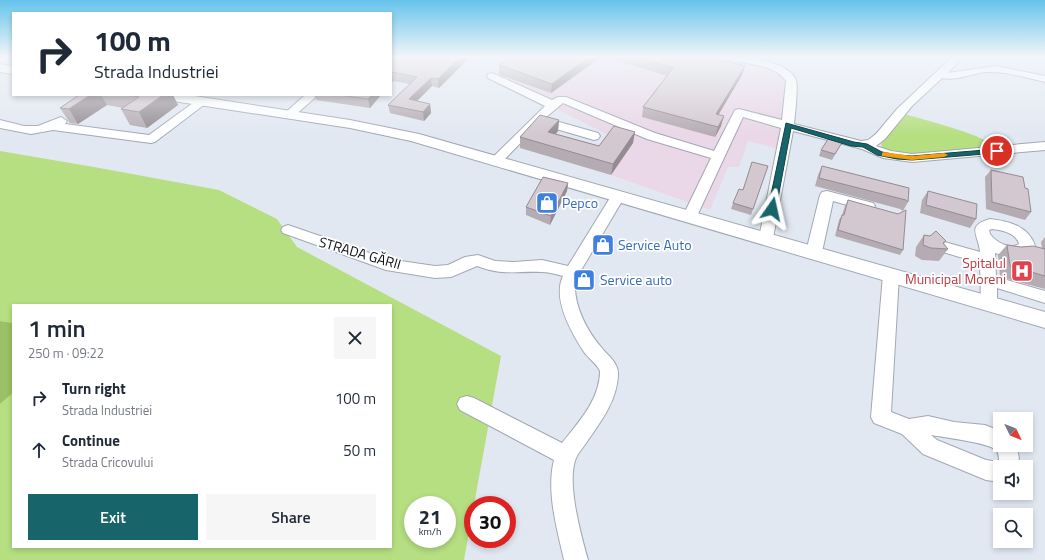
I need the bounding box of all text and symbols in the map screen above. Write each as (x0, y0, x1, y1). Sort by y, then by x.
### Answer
text: 100 m (94, 19, 171, 62)
icon: right (28, 28, 80, 80)
text: Strada Industriei (94, 58, 219, 85)
pin (980, 134, 1014, 168)
icon: arrive (986, 140, 1008, 162)
position arrow (751, 188, 793, 230)
shop icon: Pepco (534, 190, 560, 216)
place label: Pepco (562, 192, 598, 213)
street label: STRADA GĂRII (317, 231, 404, 274)
shop icon: Service Auto (590, 232, 616, 258)
place label: Service Auto (618, 234, 692, 255)
place label: Spitalul Municipal Moreni (905, 252, 1006, 289)
hospital icon: Spitalul Municipal Moreni (1009, 258, 1035, 284)
shop icon: Service auto (571, 267, 597, 293)
place label: Service auto (600, 269, 672, 290)
text: 1 min (28, 310, 86, 346)
button: close (334, 317, 376, 359)
text: 250 m · 09:22 (28, 343, 104, 363)
text: Turn right (62, 377, 126, 400)
icon: right (28, 387, 50, 409)
text: 100 m (335, 387, 376, 410)
text: Strada Industriei (62, 400, 152, 420)
north arrow (993, 412, 1033, 452)
map controls (993, 412, 1033, 548)
text: Continue (62, 429, 120, 452)
icon: ahead (28, 439, 50, 461)
text: 50 m (343, 439, 376, 462)
text: Strada Cricovului (62, 452, 153, 472)
button: sound (993, 460, 1033, 500)
button: Exit (28, 494, 198, 540)
button: Share (206, 494, 376, 540)
speed limit sign: 30 (464, 496, 516, 548)
text: 21 (419, 501, 441, 532)
button: search (993, 508, 1033, 548)
text: km/h (419, 524, 441, 539)

